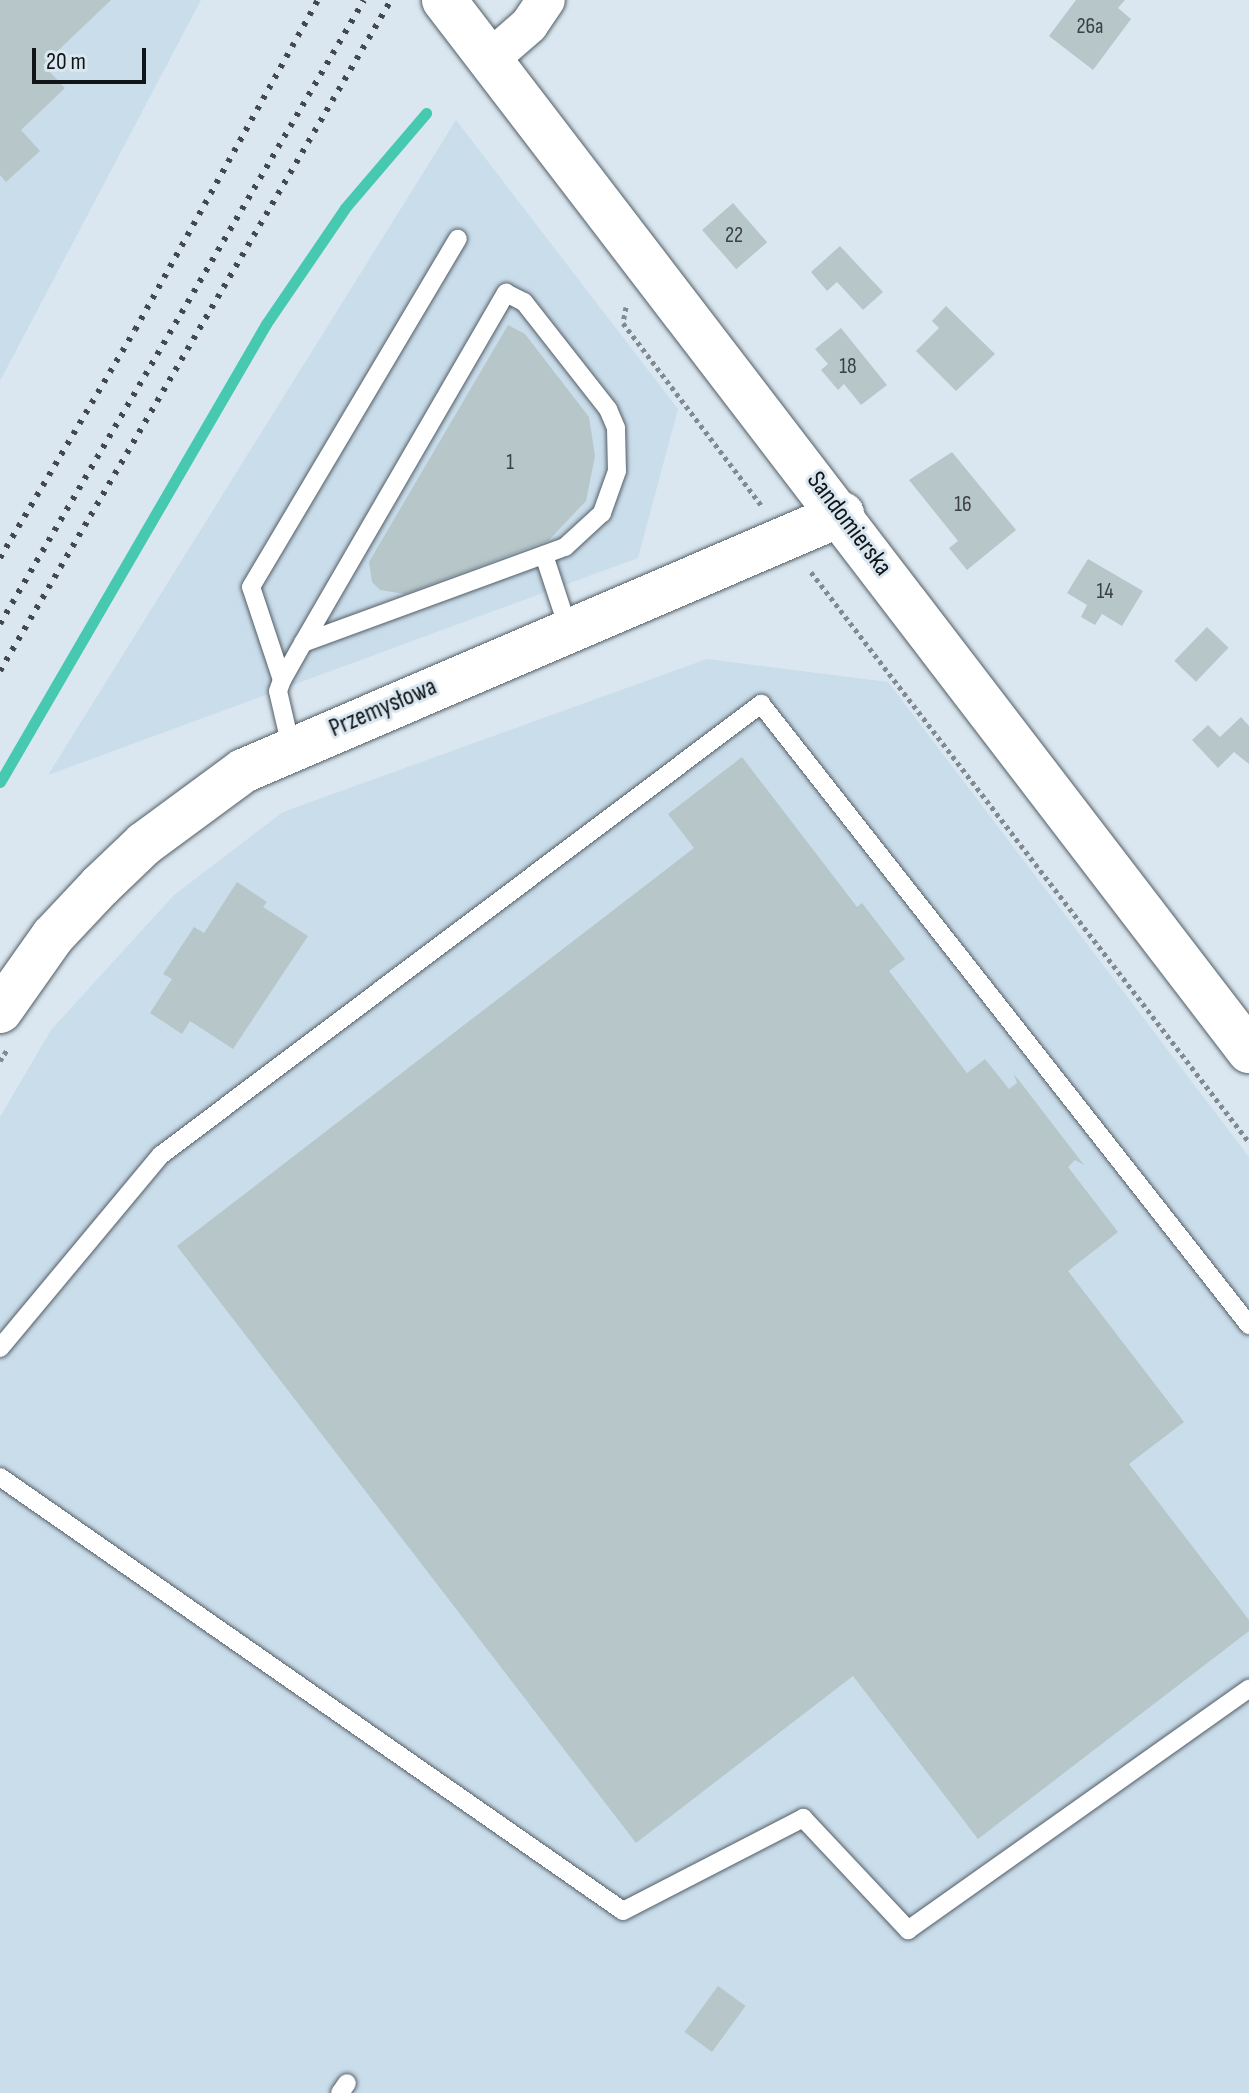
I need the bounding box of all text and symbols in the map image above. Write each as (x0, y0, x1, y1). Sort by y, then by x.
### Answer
house number: 26a (1076, 14, 1104, 40)
scale bar (36, 32, 150, 82)
text: 20 m (46, 47, 86, 76)
house number: 22 (725, 223, 743, 249)
house number: 18 (839, 354, 857, 380)
house number: 1 (506, 450, 514, 476)
street label: Sandomierska (800, 466, 898, 582)
house number: 16 (954, 492, 972, 518)
house number: 14 (1097, 579, 1113, 605)
street label: Przemysłowa (325, 671, 441, 745)

